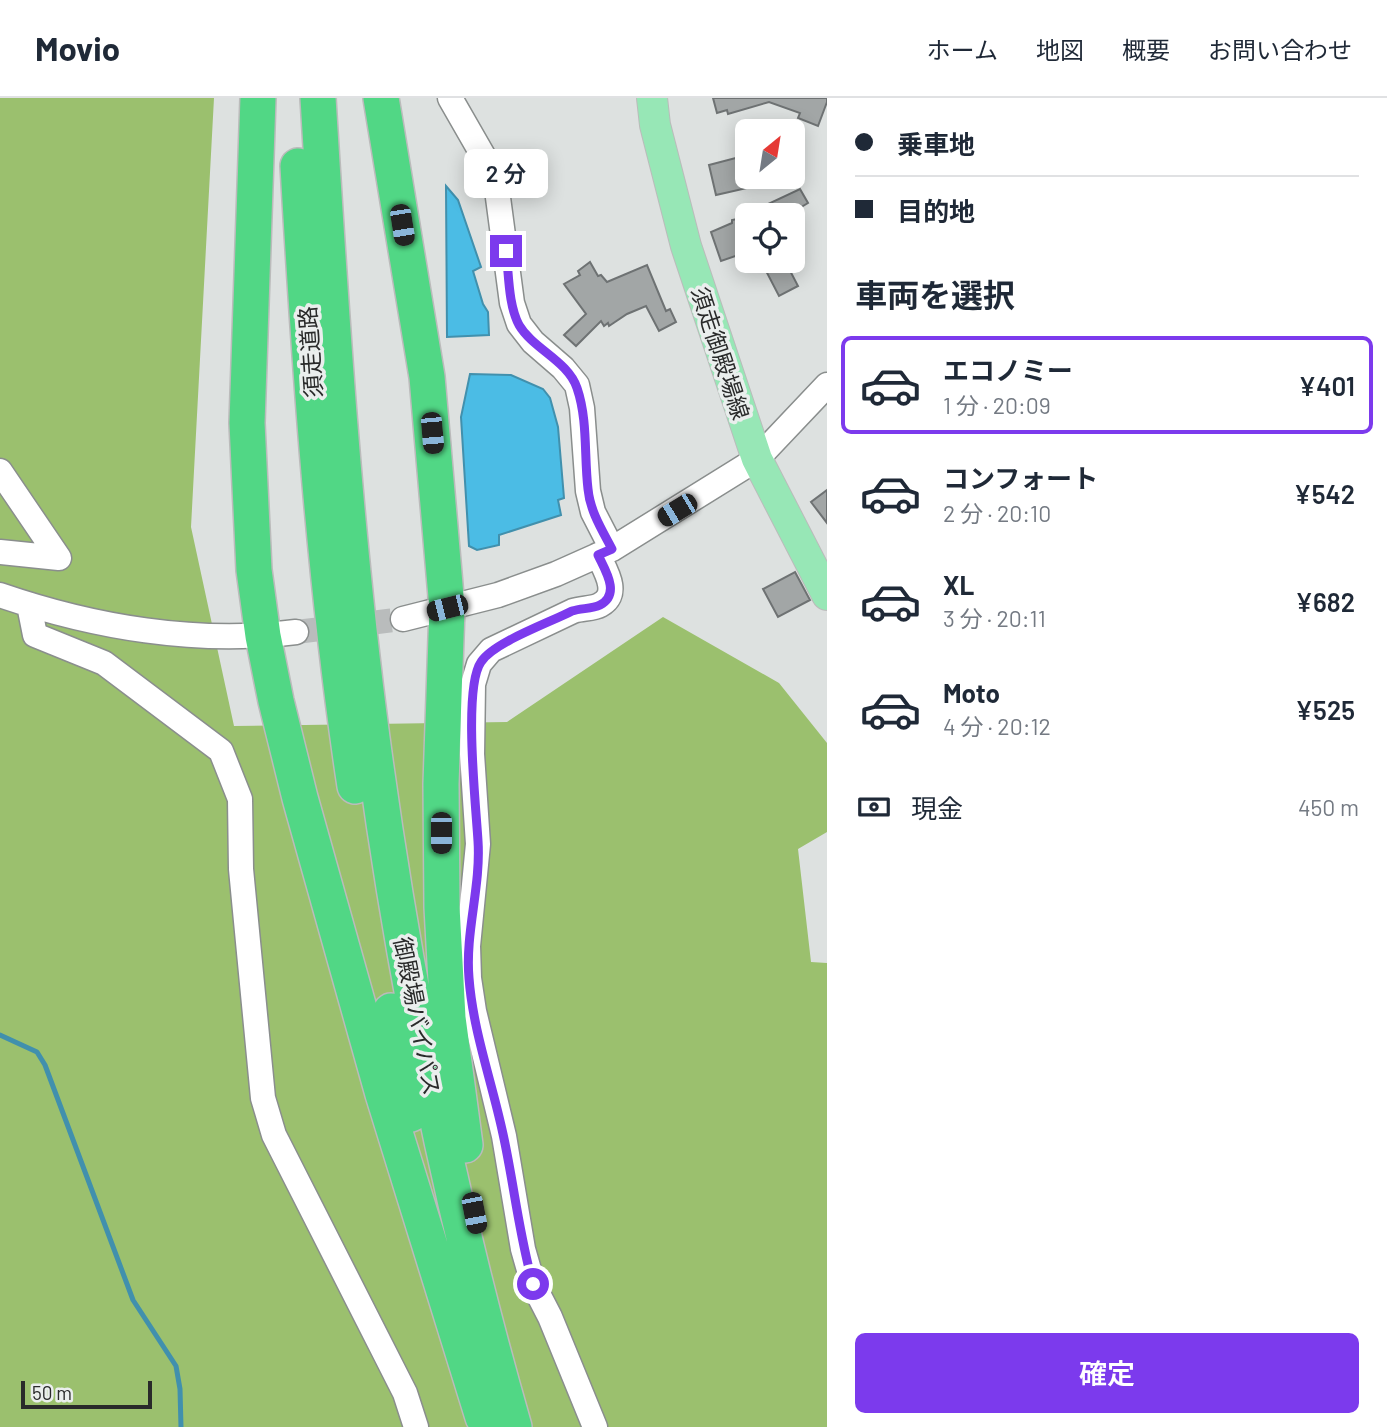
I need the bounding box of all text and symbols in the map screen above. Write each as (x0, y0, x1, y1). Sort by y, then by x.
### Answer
text: Movio (35, 28, 120, 68)
text: ホーム (927, 35, 998, 64)
text: 地図 (1036, 35, 1084, 64)
text: 概要 (1122, 35, 1170, 64)
text: お問い合わせ (1208, 35, 1352, 64)
north arrow (735, 119, 805, 189)
map controls (735, 119, 805, 273)
text: 乗車地 (897, 128, 975, 159)
callout: 2 分 (464, 150, 548, 198)
text: 2 分 (486, 159, 526, 187)
text: 目的地 (897, 195, 975, 226)
car (389, 203, 416, 247)
button: locate (735, 203, 805, 273)
route end (490, 235, 522, 267)
text: 車両を選択 (855, 275, 1015, 313)
street label: 須走御殿場線 (686, 283, 756, 423)
street label: 須走道路 (293, 305, 327, 399)
icon: car (859, 354, 922, 417)
text: エコノミー (943, 354, 1073, 385)
text: ¥401 (1298, 370, 1355, 401)
text: 1 分 · 20:09 (943, 391, 1051, 419)
car (420, 411, 445, 455)
icon: car (859, 462, 922, 525)
text: コンフォート (943, 462, 1098, 493)
text: ¥542 (1294, 478, 1355, 509)
car (654, 490, 701, 530)
text: 2 分 · 20:10 (943, 499, 1051, 527)
text: XL (943, 569, 974, 600)
icon: car (859, 570, 922, 633)
text: ¥682 (1295, 586, 1355, 617)
car (425, 593, 470, 623)
text: 3 分 · 20:11 (943, 604, 1046, 632)
text: Moto (943, 677, 1000, 708)
icon: car (859, 678, 922, 741)
text: ¥525 (1295, 694, 1355, 725)
text: 4 分 · 20:12 (943, 712, 1051, 740)
icon: cash (855, 788, 893, 826)
text: 現金 (911, 792, 963, 823)
text: 450 m (1298, 793, 1359, 821)
car (431, 812, 452, 854)
street label: 御殿場バイパス (389, 935, 447, 1097)
car (460, 1190, 489, 1236)
route start (517, 1268, 549, 1300)
button: 確定 (855, 1333, 1359, 1413)
scale bar (21, 1378, 152, 1410)
text: 50 m (32, 1381, 72, 1404)

